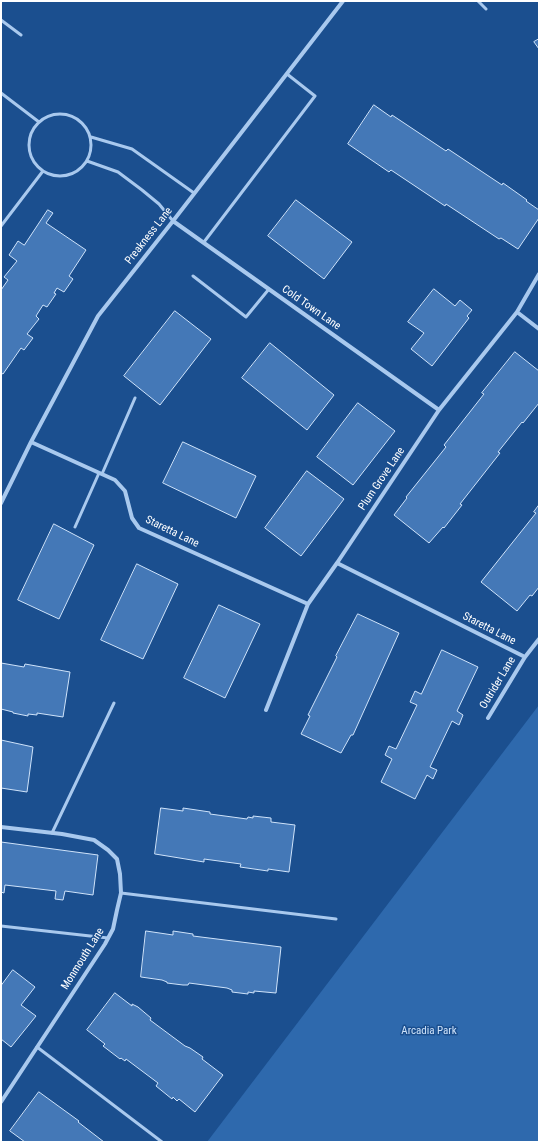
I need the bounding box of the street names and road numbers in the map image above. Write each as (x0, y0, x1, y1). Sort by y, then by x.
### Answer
street label: Preakness Lane (123, 205, 175, 267)
street label: Cold Town Lane (279, 283, 343, 333)
street label: Plum Grove Lane (356, 445, 408, 513)
street label: Staretta Lane (143, 513, 201, 551)
street label: Staretta Lane (460, 610, 518, 648)
street label: Outrider Lane (477, 655, 519, 711)
street label: Monmouth Lane (59, 926, 107, 992)

